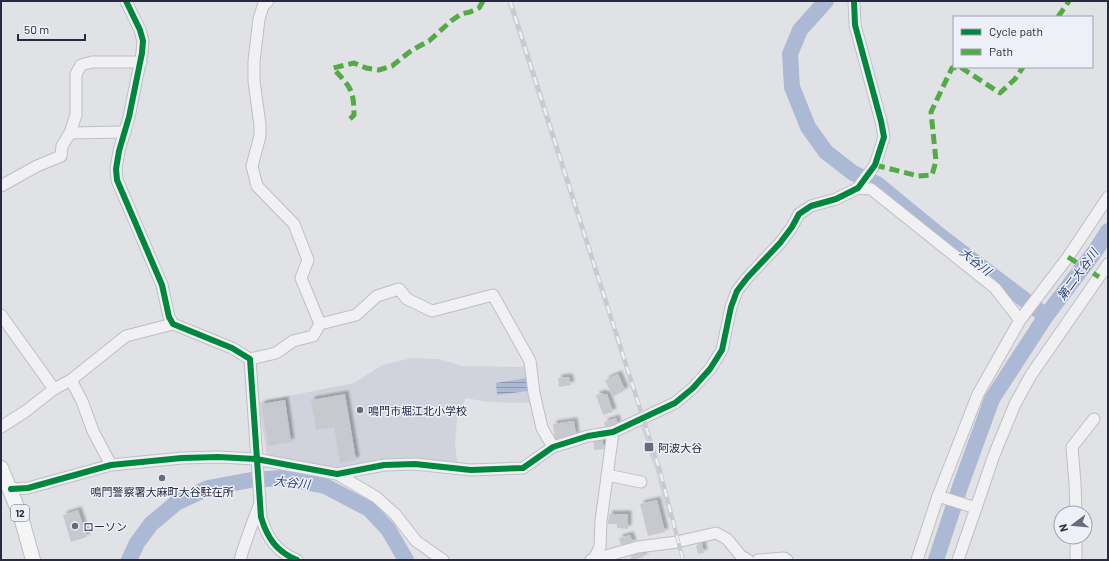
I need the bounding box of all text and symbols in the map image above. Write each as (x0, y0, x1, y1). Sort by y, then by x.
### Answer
scale bar (18, 16, 85, 42)
legend (953, 16, 1093, 68)
text: 50 m (24, 22, 49, 36)
text: Cycle path (989, 24, 1043, 38)
text: Path (989, 44, 1013, 58)
water label: 大谷川 (958, 244, 996, 279)
water label: 第二大谷川 (1054, 244, 1101, 302)
place label: 鳴門市堀江北小学校 (368, 404, 467, 417)
marker: 鳴門市堀江北小学校 (355, 405, 365, 415)
marker: 阿波大谷 (643, 441, 655, 453)
place label: 阿波大谷 (658, 441, 702, 454)
marker: 鳴門警察署大麻町大谷駐在所 (157, 473, 167, 483)
water label: 大谷川 (273, 473, 313, 491)
place label: 鳴門警察署大麻町大谷駐在所 (91, 485, 234, 498)
road number: 12 (11, 505, 29, 521)
north arrow (1053, 505, 1093, 545)
place label: ローソン (83, 520, 127, 533)
marker: ローソン (70, 521, 80, 531)
text: N (1056, 523, 1070, 533)

